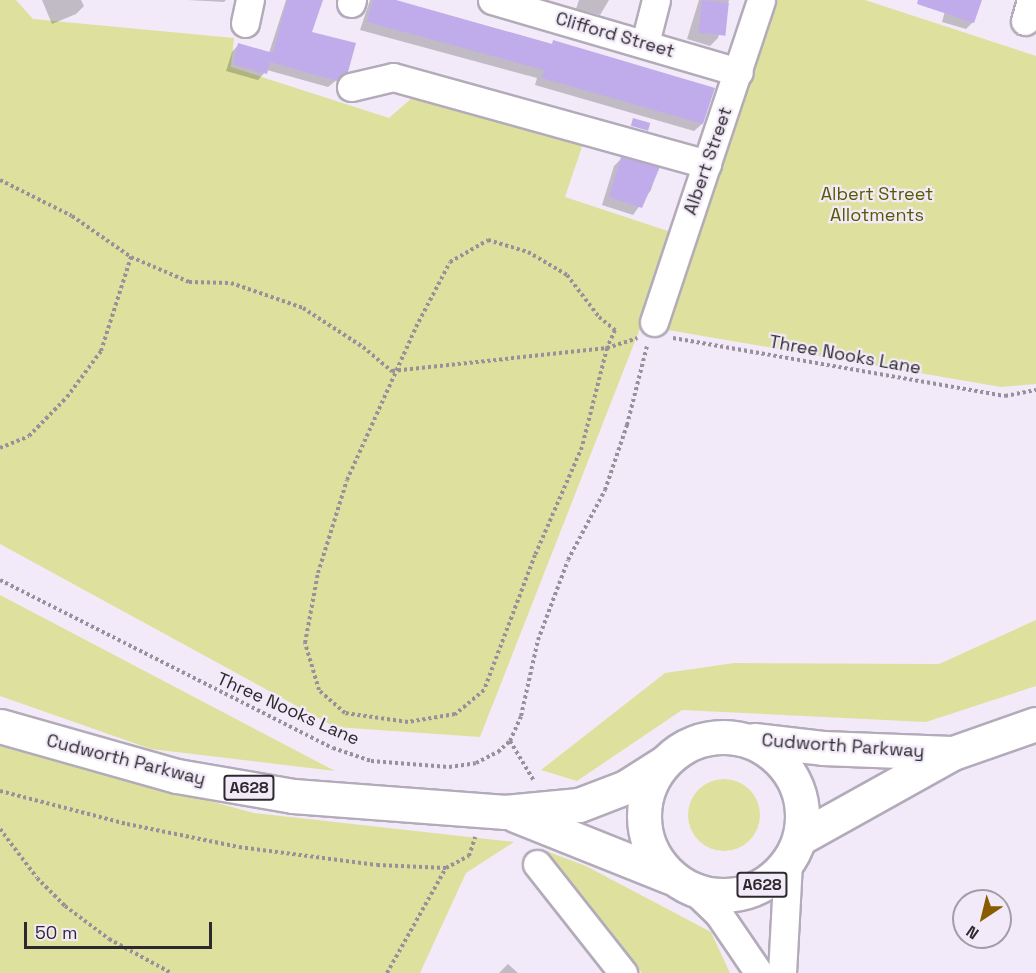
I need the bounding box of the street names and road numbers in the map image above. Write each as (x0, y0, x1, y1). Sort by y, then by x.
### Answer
street label: Clifford Street (553, 8, 677, 62)
street label: Albert Street (679, 104, 737, 218)
street label: Three Nooks Lane (767, 331, 923, 379)
street label: Three Nooks Lane (213, 668, 363, 750)
street label: Cudworth Parkway (44, 730, 208, 790)
street label: Cudworth Parkway (761, 730, 925, 762)
road number: A628 (222, 775, 276, 801)
road number: A628 (735, 872, 789, 898)

